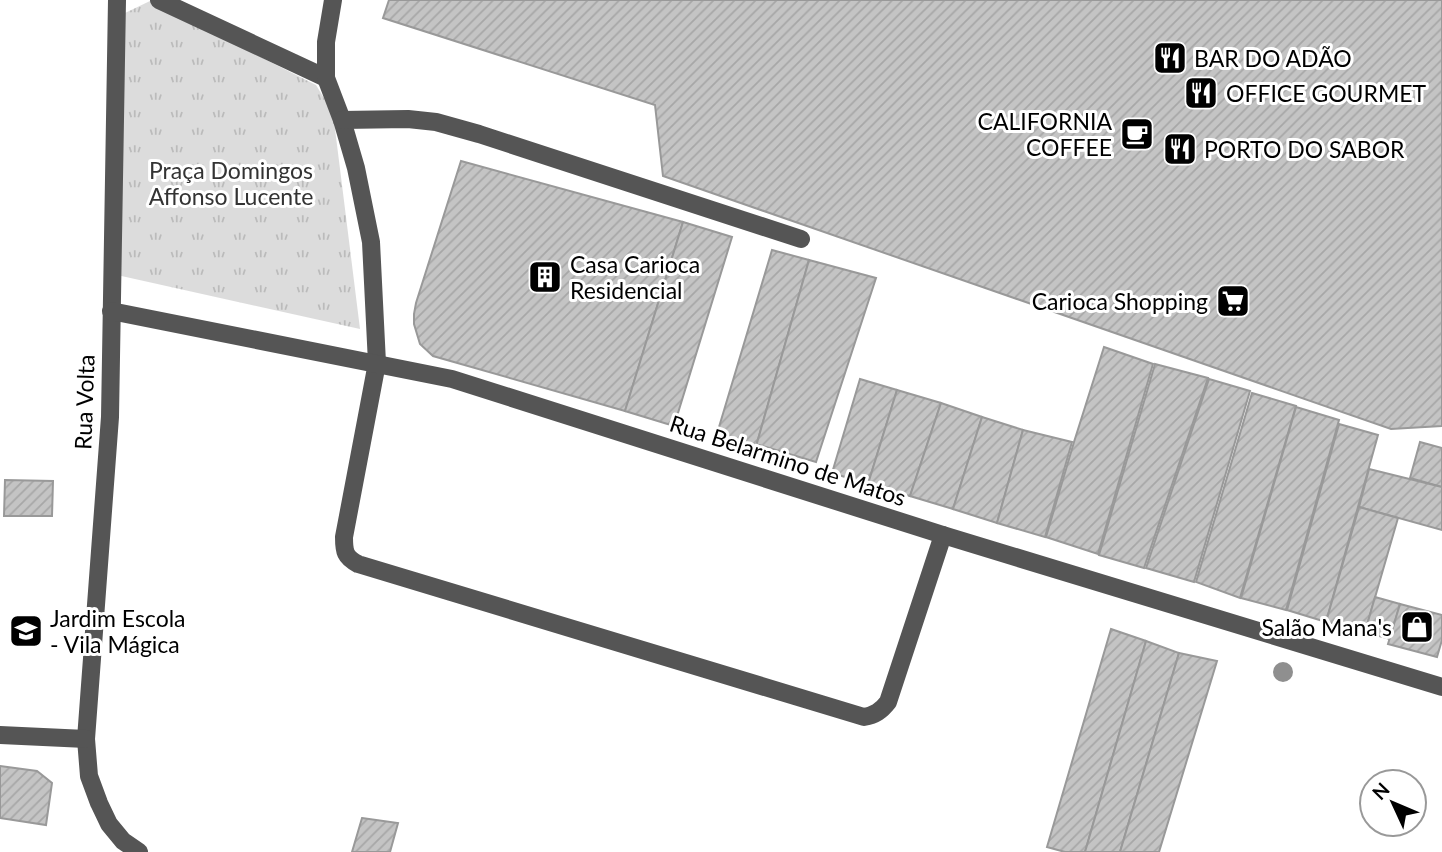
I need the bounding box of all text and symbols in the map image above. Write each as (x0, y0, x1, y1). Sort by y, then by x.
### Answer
restaurant icon: BAR DO ADÃO (1151, 39, 1189, 77)
place label: BAR DO ADÃO (1194, 44, 1352, 72)
restaurant icon: OFFICE GOURMET (1182, 74, 1220, 112)
place label: OFFICE GOURMET (1226, 79, 1427, 107)
place label: CALIFORNIA COFFEE (978, 107, 1112, 161)
cafe icon: CALIFORNIA COFFEE (1118, 115, 1156, 153)
restaurant icon: PORTO DO SABOR (1161, 130, 1199, 168)
place label: PORTO DO SABOR (1204, 135, 1405, 163)
park label: Praça Domingos Affonso Lucente (149, 156, 313, 210)
place label: Casa Carioca Residencial (570, 250, 700, 304)
building icon: Casa Carioca Residencial (526, 258, 564, 296)
supermarket icon: Carioca Shopping (1214, 282, 1252, 320)
place label: Carioca Shopping (1032, 287, 1208, 315)
street label: Rua Volta (68, 354, 100, 450)
street label: Rua Belarmino de Matos (666, 409, 910, 511)
place label: Jardim Escola - Vila Mágica (50, 604, 186, 658)
shop icon: Salão Mana's (1398, 608, 1436, 646)
school or university icon: Jardim Escola - Vila Mágica (7, 612, 45, 650)
place label: Salão Mana's (1262, 613, 1392, 641)
north arrow (1358, 768, 1428, 838)
text: N (1367, 778, 1394, 804)

